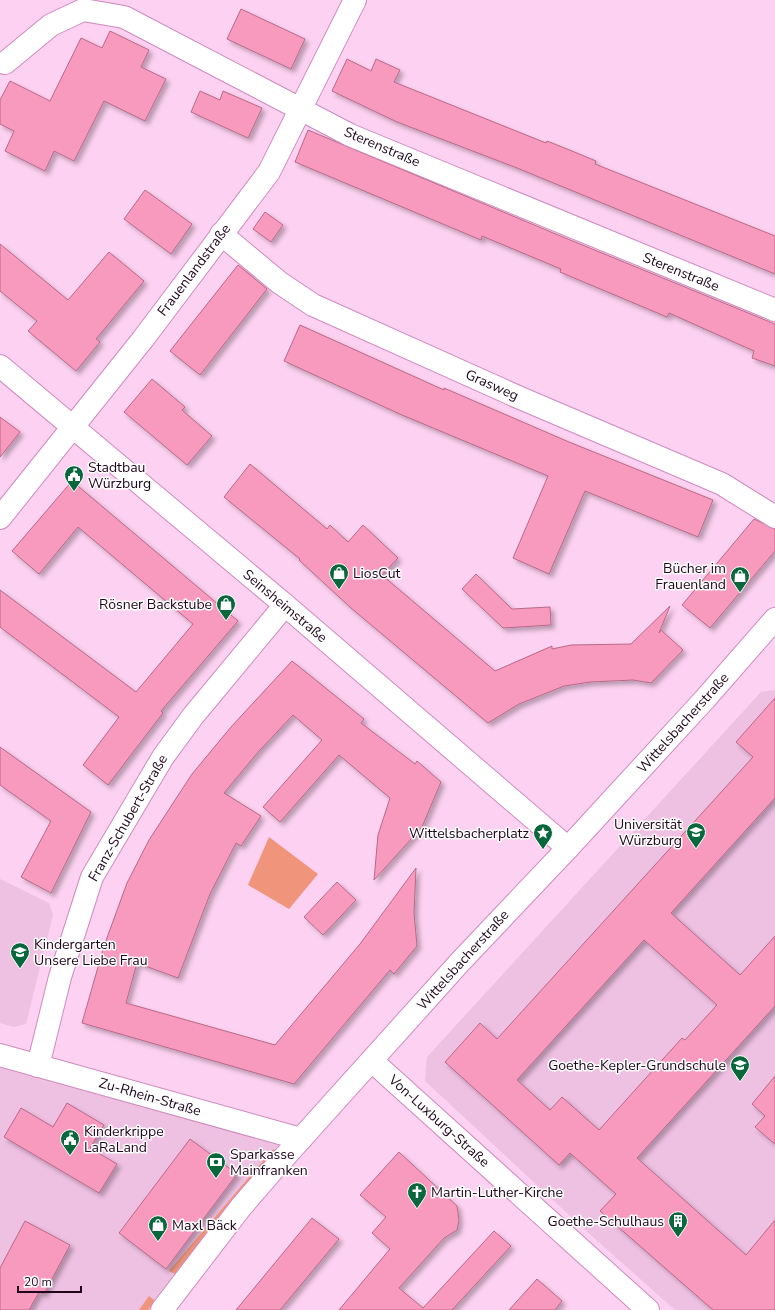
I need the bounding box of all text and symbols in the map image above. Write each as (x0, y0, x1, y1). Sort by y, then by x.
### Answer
street label: Sterenstraße (341, 122, 423, 172)
street label: Frauenlandstraße (153, 220, 235, 320)
street label: Sterenstraße (640, 248, 722, 296)
street label: Grasweg (462, 365, 522, 405)
place label: Stadtbau Würzburg (88, 458, 151, 493)
public building icon: Stadtbau Würzburg (63, 464, 85, 492)
place label: Bücher im Frauenland (655, 559, 726, 594)
shop icon: LiosCut (328, 562, 350, 590)
place label: LiosCut (353, 564, 400, 583)
street label: Seinsheimstraße (239, 565, 331, 647)
shop icon: Bücher im Frauenland (729, 565, 751, 593)
shop icon: Rösner Backstube (215, 593, 237, 621)
place label: Rösner Backstube (99, 595, 212, 614)
street label: Wittelsbacherstraße (633, 669, 733, 777)
street label: Franz-Schubert-Straße (84, 751, 172, 885)
place label: Universität Würzburg (614, 815, 682, 850)
school or university icon: Universität Würzburg (685, 821, 707, 849)
place icon: Wittelsbacherplatz (532, 822, 554, 850)
place label: Wittelsbacherplatz (409, 824, 530, 843)
street label: Wittelsbacherstraße (413, 906, 513, 1014)
place label: Kindergarten Unsere Liebe Frau (34, 935, 148, 970)
school or university icon: Kindergarten Unsere Liebe Frau (9, 941, 31, 969)
school or university icon: Goethe-Kepler-Grundschule (729, 1054, 751, 1082)
place label: Goethe-Kepler-Grundschule (548, 1056, 726, 1075)
street label: Von-Luxburg-Straße (384, 1070, 494, 1172)
street label: Zu-Rhein-Straße (97, 1073, 203, 1121)
place label: Kinderkrippe LaRaLand (84, 1122, 164, 1157)
public building icon: Kinderkrippe LaRaLand (59, 1128, 81, 1156)
place label: Sparkasse Mainfranken (230, 1145, 308, 1180)
bank icon: Sparkasse Mainfranken (205, 1151, 227, 1179)
church icon: Martin-Luther-Kirche (406, 1181, 428, 1209)
place label: Martin-Luther-Kirche (431, 1183, 563, 1202)
building icon: Goethe-Schulhaus (667, 1210, 689, 1238)
place label: Goethe-Schulhaus (547, 1212, 664, 1231)
shop icon: Maxl Bäck (147, 1214, 169, 1242)
place label: Maxl Bäck (172, 1216, 238, 1235)
scale bar (18, 1268, 81, 1294)
text: 20 m (24, 1274, 52, 1290)

